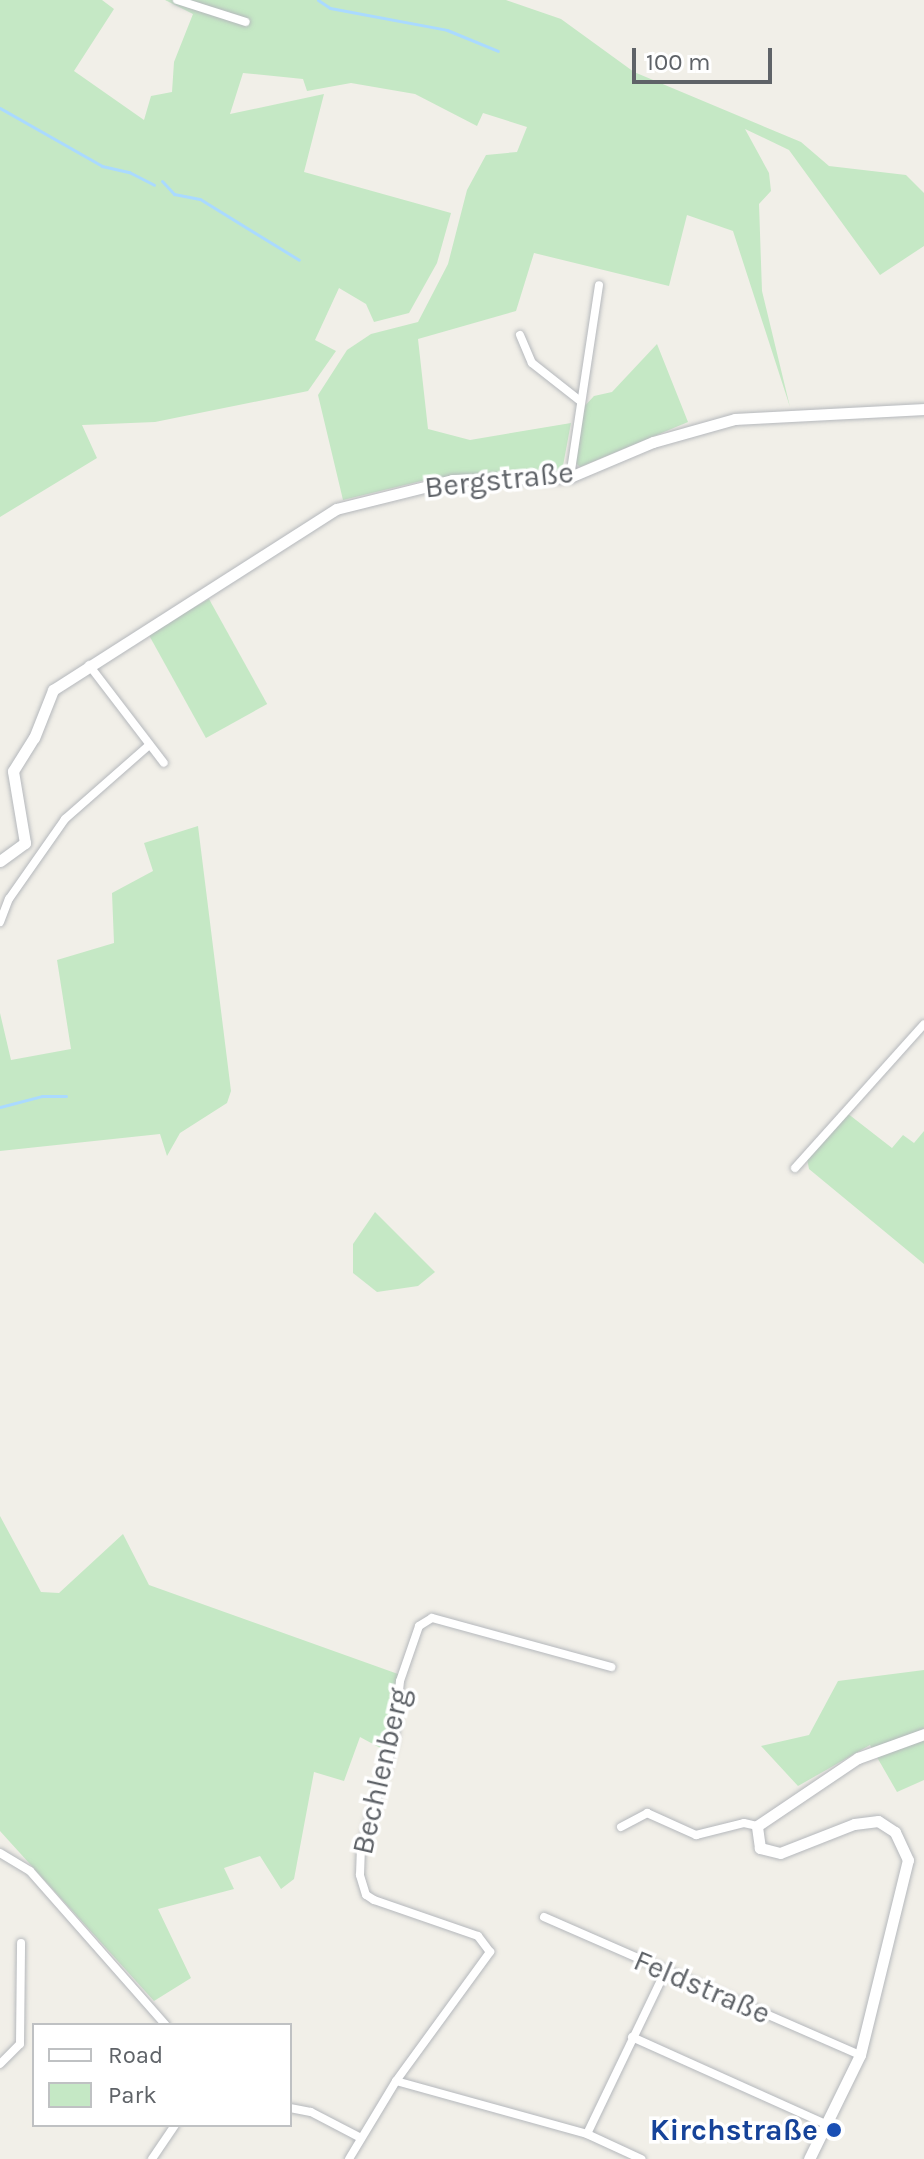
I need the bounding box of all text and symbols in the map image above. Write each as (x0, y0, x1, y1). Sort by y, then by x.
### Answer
scale bar (636, 32, 776, 82)
text: 100 m (646, 48, 711, 76)
street label: Bergstraße (423, 454, 575, 506)
street label: Bechlenberg (344, 1684, 418, 1858)
street label: Feldstraße (628, 1942, 776, 2032)
legend (32, 2023, 292, 2127)
text: Road (108, 2041, 163, 2069)
text: Park (108, 2081, 157, 2109)
place label: Kirchstraße (650, 2112, 818, 2148)
marker: Kirchstraße (825, 2121, 843, 2139)

